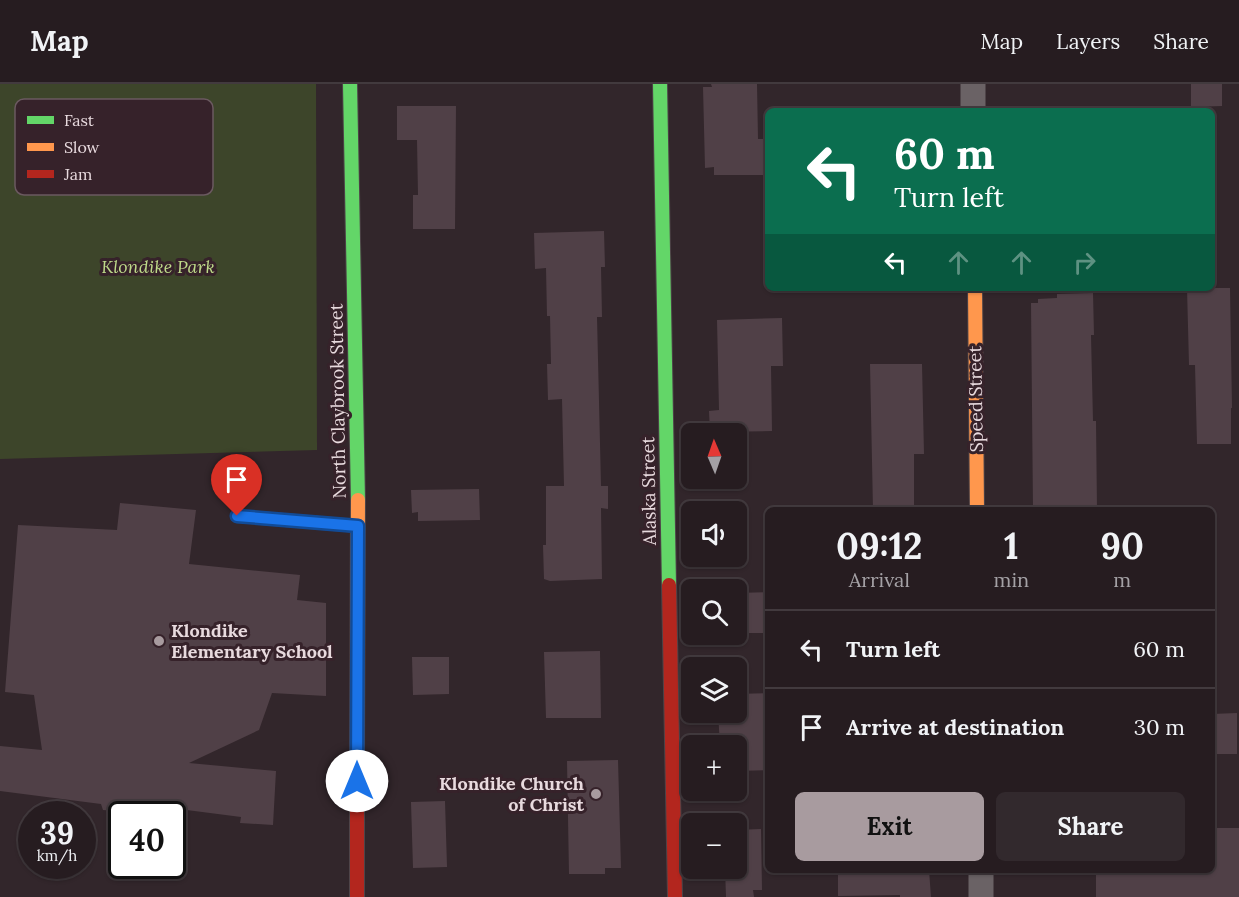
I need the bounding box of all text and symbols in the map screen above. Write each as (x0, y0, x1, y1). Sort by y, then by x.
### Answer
text: Map (30, 23, 89, 59)
text: Map (980, 28, 1023, 55)
text: Layers (1056, 28, 1120, 55)
text: Share (1153, 28, 1209, 55)
legend (15, 99, 213, 195)
text: Fast (64, 110, 95, 130)
text: 60 m (894, 127, 995, 181)
icon: left (795, 132, 873, 210)
text: Slow (64, 137, 100, 157)
text: Jam (63, 164, 92, 184)
text: Turn left (894, 180, 1004, 214)
icon: left (879, 246, 912, 279)
icon: ahead (942, 246, 975, 279)
icon: ahead (1005, 246, 1038, 279)
icon: right (1068, 246, 1101, 279)
park label: Klondike Park (101, 255, 215, 278)
street label: North Claybrook Street (324, 303, 351, 499)
street label: Speed Street (963, 345, 988, 453)
north arrow (681, 423, 747, 489)
map controls (681, 423, 747, 879)
street label: Alaska Street (636, 437, 661, 546)
pin (211, 454, 262, 516)
icon: arrive (220, 463, 253, 496)
button: sound (681, 501, 747, 567)
text: 09:12 (836, 523, 923, 569)
text: 1 (1004, 523, 1019, 569)
text: 90 (1100, 523, 1144, 569)
text: Arrival (849, 567, 910, 592)
text: min (994, 567, 1029, 592)
text: m (1113, 567, 1131, 592)
button: search (681, 579, 747, 645)
place label: Klondike Elementary School (171, 619, 333, 663)
icon: left (795, 633, 828, 666)
marker: Klondike Elementary School (152, 634, 166, 648)
text: Turn left (846, 635, 940, 663)
text: 60 m (1133, 635, 1185, 663)
button: layers (681, 657, 747, 723)
icon: arrive (795, 711, 828, 744)
text: Arrive at destination (846, 713, 1064, 741)
text: 30 m (1134, 713, 1185, 741)
button: + (681, 735, 747, 801)
position arrow (325, 749, 389, 813)
place label: Klondike Church of Christ (439, 772, 585, 816)
marker: Klondike Church of Christ (589, 787, 603, 801)
button: Exit (795, 792, 984, 861)
button: Share (996, 792, 1185, 861)
speed limit sign: 40 (108, 801, 186, 879)
button: − (681, 813, 747, 879)
text: 39 (40, 814, 74, 852)
text: km/h (37, 846, 77, 865)

